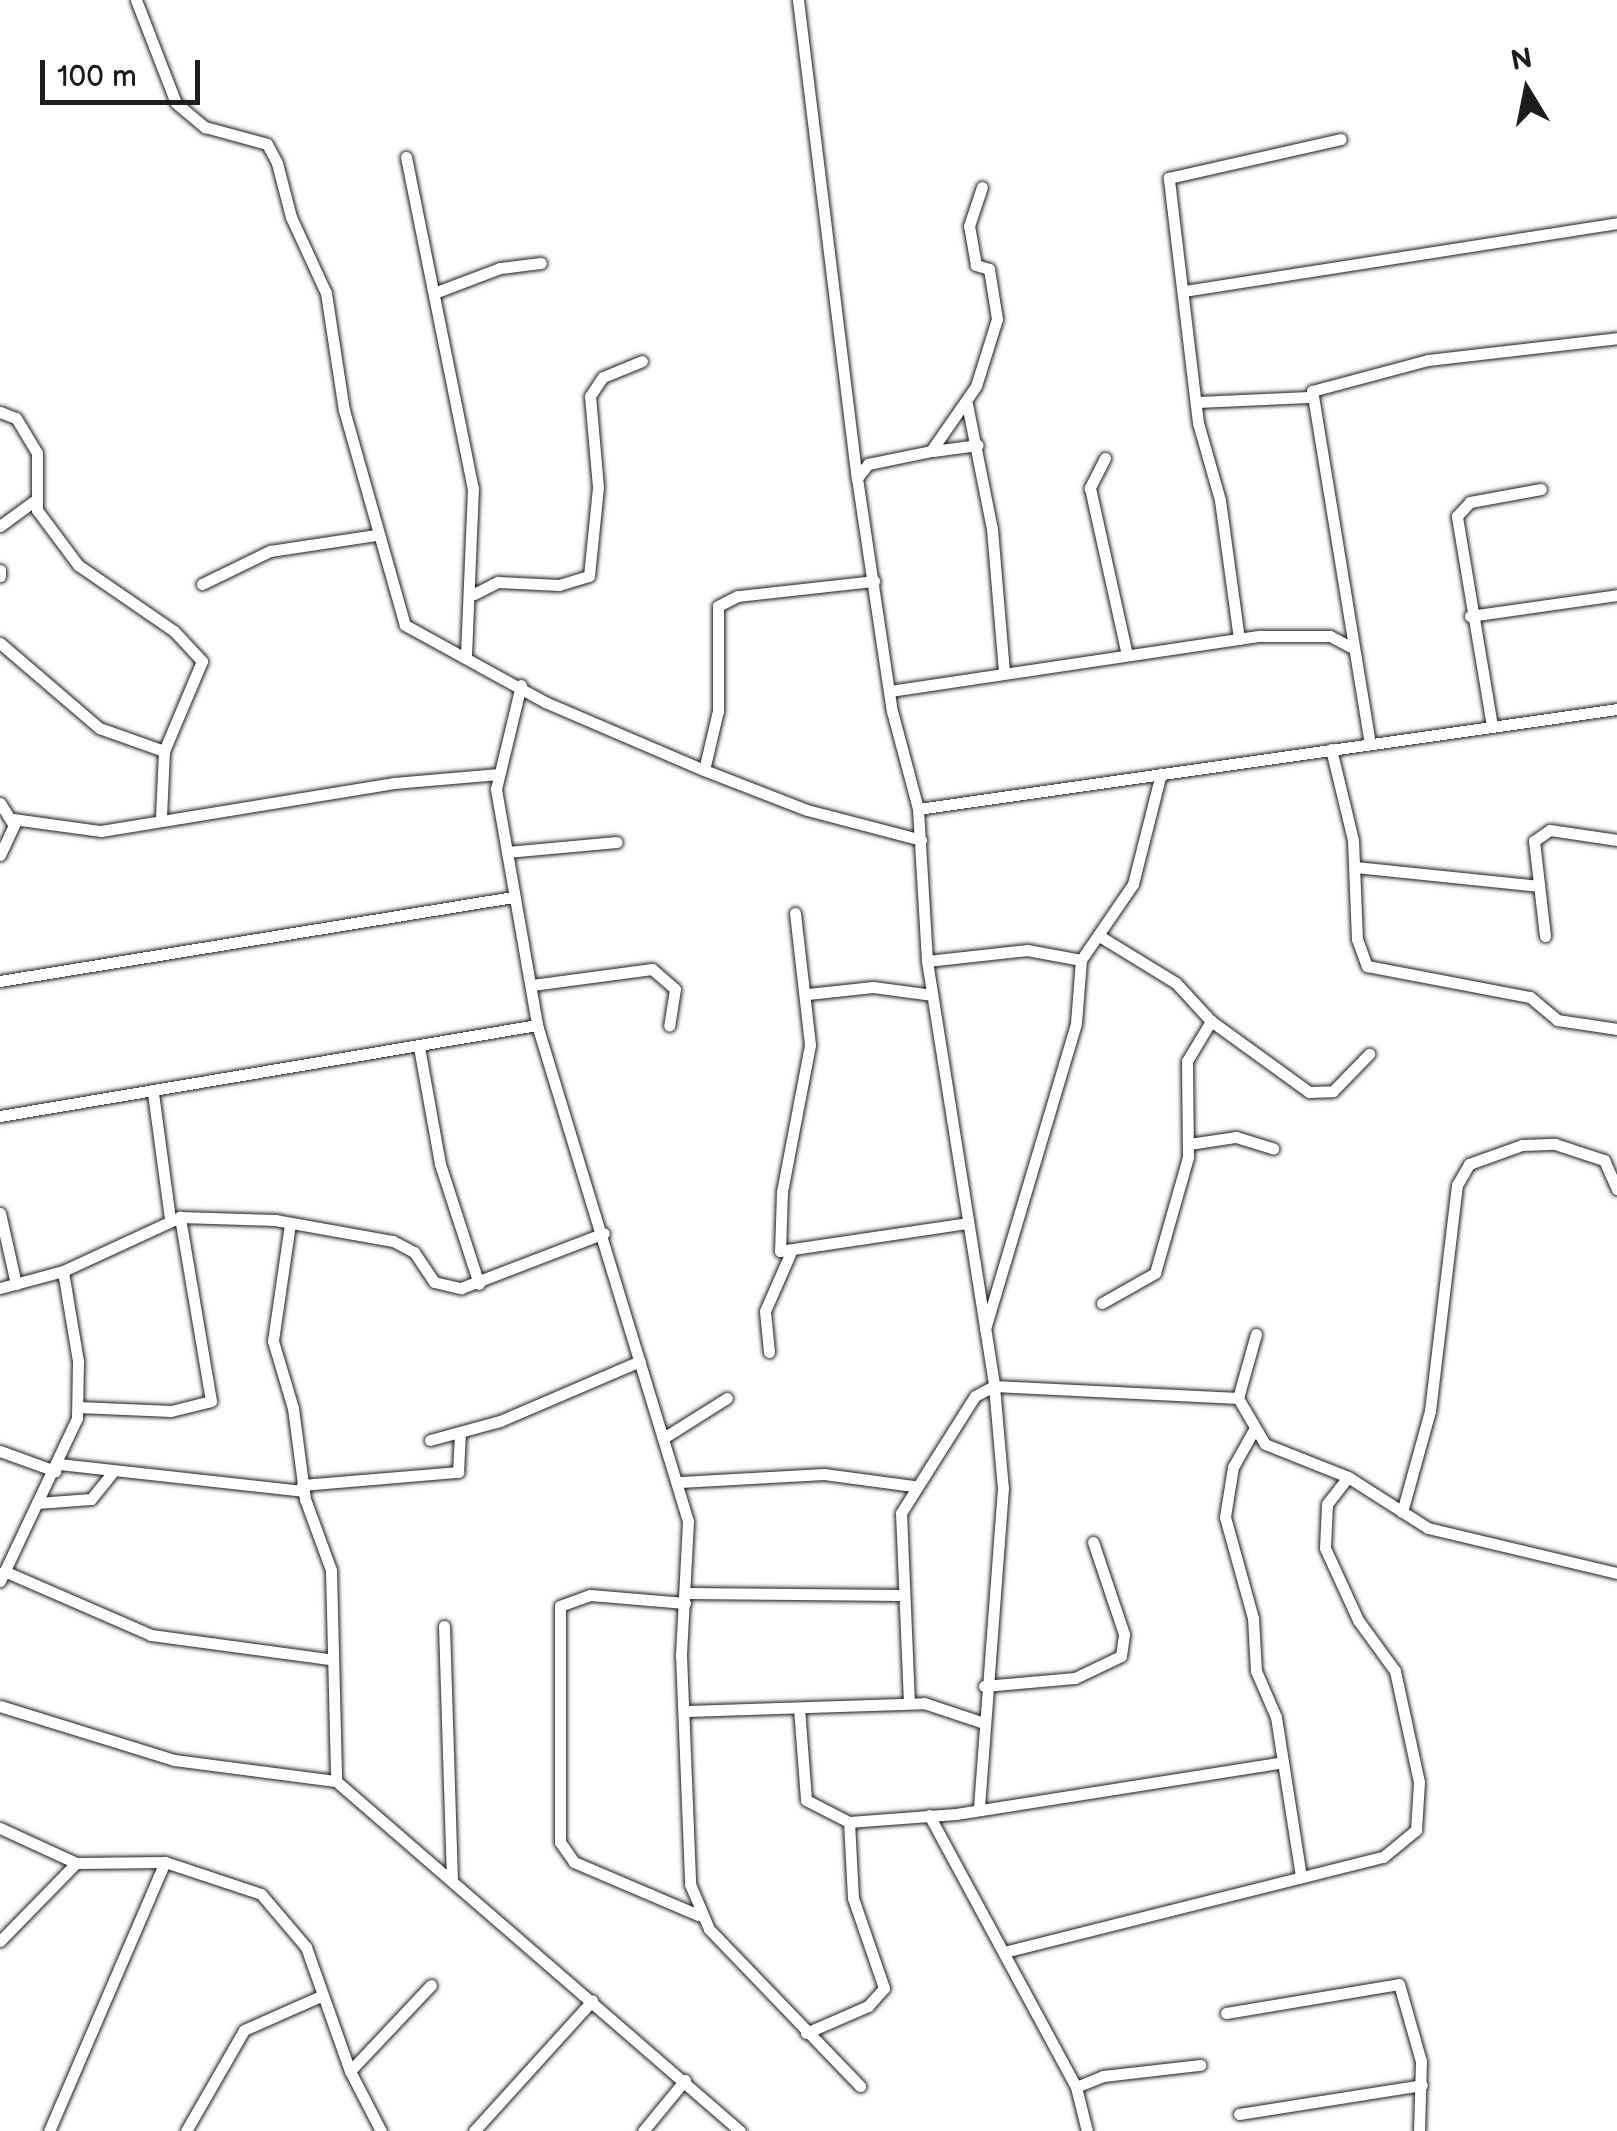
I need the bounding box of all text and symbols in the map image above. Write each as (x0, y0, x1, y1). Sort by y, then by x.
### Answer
scale bar (45, 40, 205, 102)
north arrow (1477, 40, 1577, 140)
text: N (1508, 42, 1535, 78)
text: 100 m (57, 59, 137, 95)

